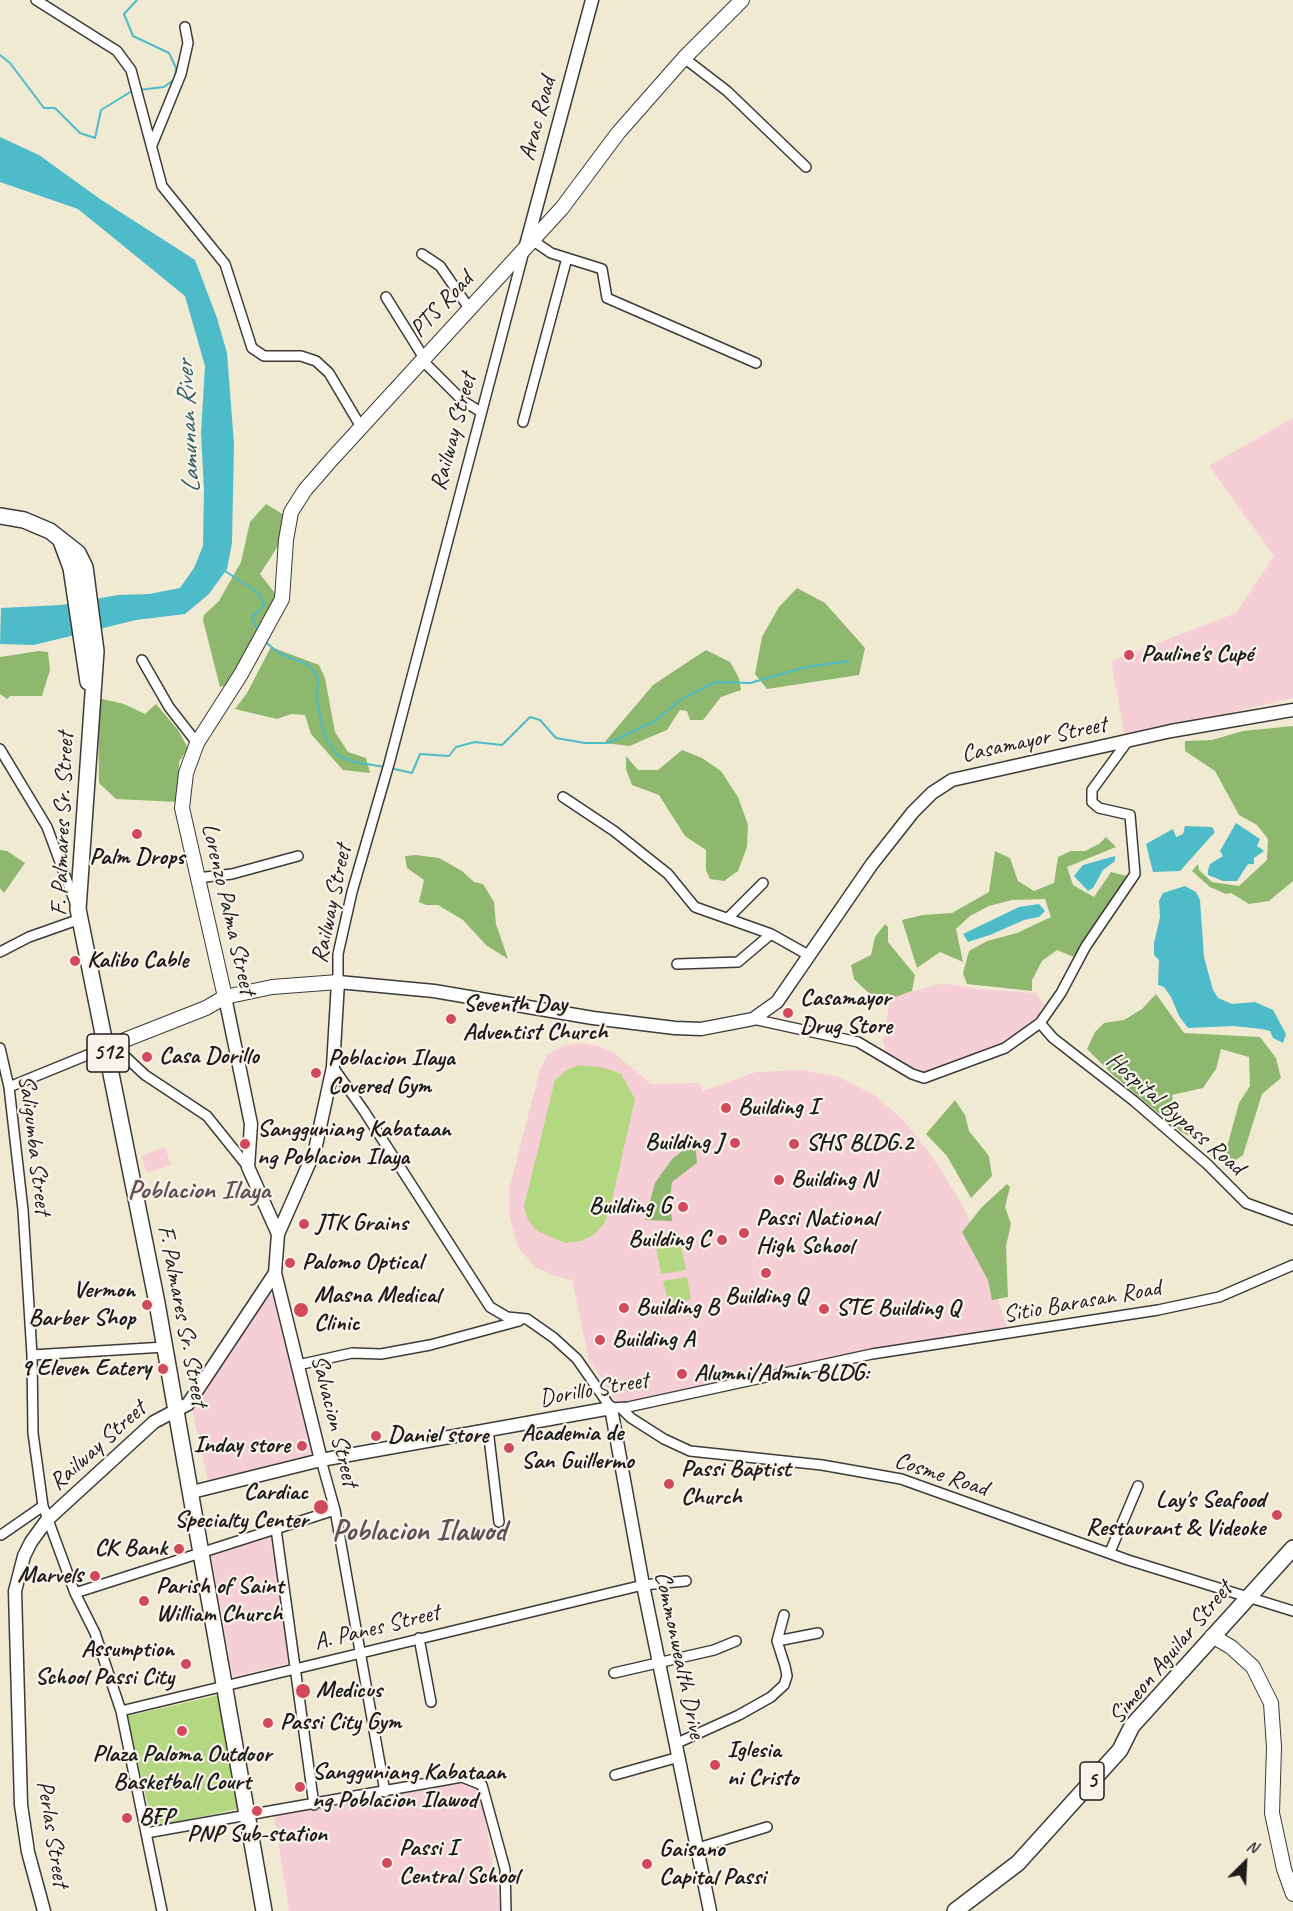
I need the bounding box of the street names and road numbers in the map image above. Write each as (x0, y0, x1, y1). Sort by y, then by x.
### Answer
street label: Arac Road (513, 74, 563, 164)
street label: PTS Road (404, 266, 480, 344)
street label: Railway Street (425, 370, 483, 494)
street label: Casamayor Street (959, 711, 1109, 769)
street label: F. Palmares Sr. Street (45, 732, 81, 916)
street label: Lorenzo Palma Street (194, 821, 262, 997)
street label: Railway Street (305, 842, 359, 966)
road number: 512 (87, 1034, 129, 1072)
street label: Hospital Bypass Road (1100, 1046, 1250, 1182)
street label: Saligumba Street (11, 1074, 57, 1216)
street label: F. Palmares Sr. Street (150, 1223, 214, 1409)
street label: Sitio Barasan Road (1001, 1274, 1163, 1330)
street label: Salvacion Street (304, 1352, 364, 1490)
street label: Dorillo Street (537, 1366, 651, 1414)
street label: Railway Street (44, 1395, 152, 1497)
street label: Cosme Road (891, 1446, 991, 1504)
street label: Commonwealth Drive (647, 1569, 711, 1741)
street label: Simeon Aguilar Street (1103, 1576, 1239, 1730)
street label: A. Panes Street (311, 1599, 443, 1657)
road number: 5 (1080, 1762, 1104, 1800)
street label: Perlas Street (29, 1779, 75, 1889)

